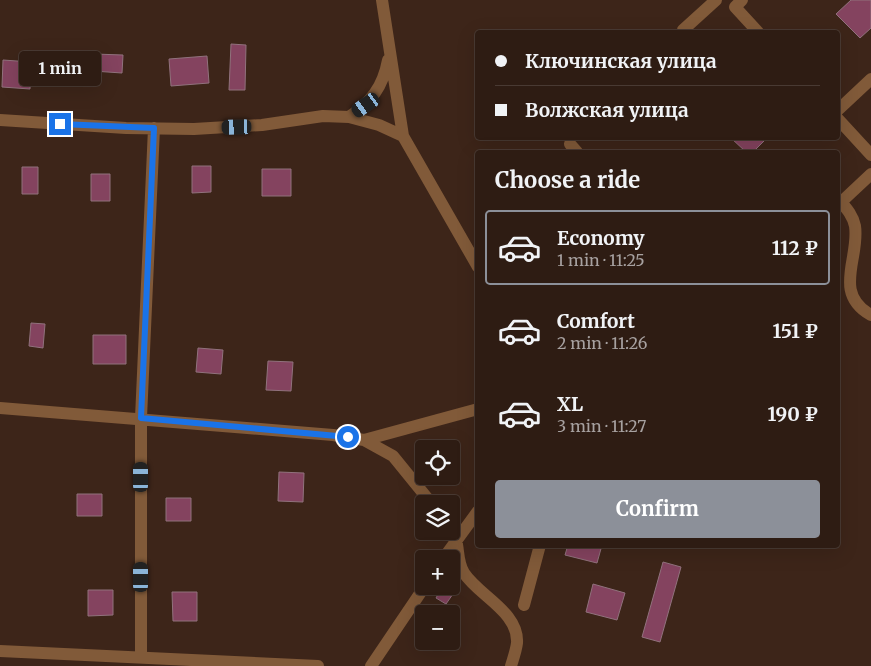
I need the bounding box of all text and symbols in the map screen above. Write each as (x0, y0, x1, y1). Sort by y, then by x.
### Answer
text: Ключинская улица (525, 49, 717, 73)
callout: 1 min (19, 52, 101, 86)
text: 1 min (38, 58, 82, 78)
car (349, 90, 382, 120)
text: Волжская улица (525, 98, 689, 122)
route end (49, 113, 71, 135)
car (221, 119, 252, 135)
text: Choose a ride (495, 166, 640, 194)
icon: car (497, 225, 542, 270)
text: Economy (557, 226, 645, 250)
text: 112 ₽ (772, 236, 818, 260)
text: 1 min · 11:25 (557, 250, 645, 270)
icon: car (497, 308, 542, 353)
text: Comfort (557, 309, 635, 333)
text: 151 ₽ (772, 319, 818, 343)
text: 2 min · 11:26 (557, 333, 647, 353)
icon: car (497, 391, 542, 436)
text: XL (557, 392, 583, 416)
text: 190 ₽ (768, 402, 818, 426)
text: 3 min · 11:27 (557, 416, 646, 436)
route start (337, 426, 359, 448)
map controls (415, 440, 460, 650)
button: locate (415, 440, 460, 485)
car (133, 462, 148, 492)
button: Confirm (495, 480, 820, 538)
button: layers (415, 495, 460, 540)
button: + (415, 550, 460, 595)
car (133, 562, 148, 592)
button: − (415, 605, 460, 650)

